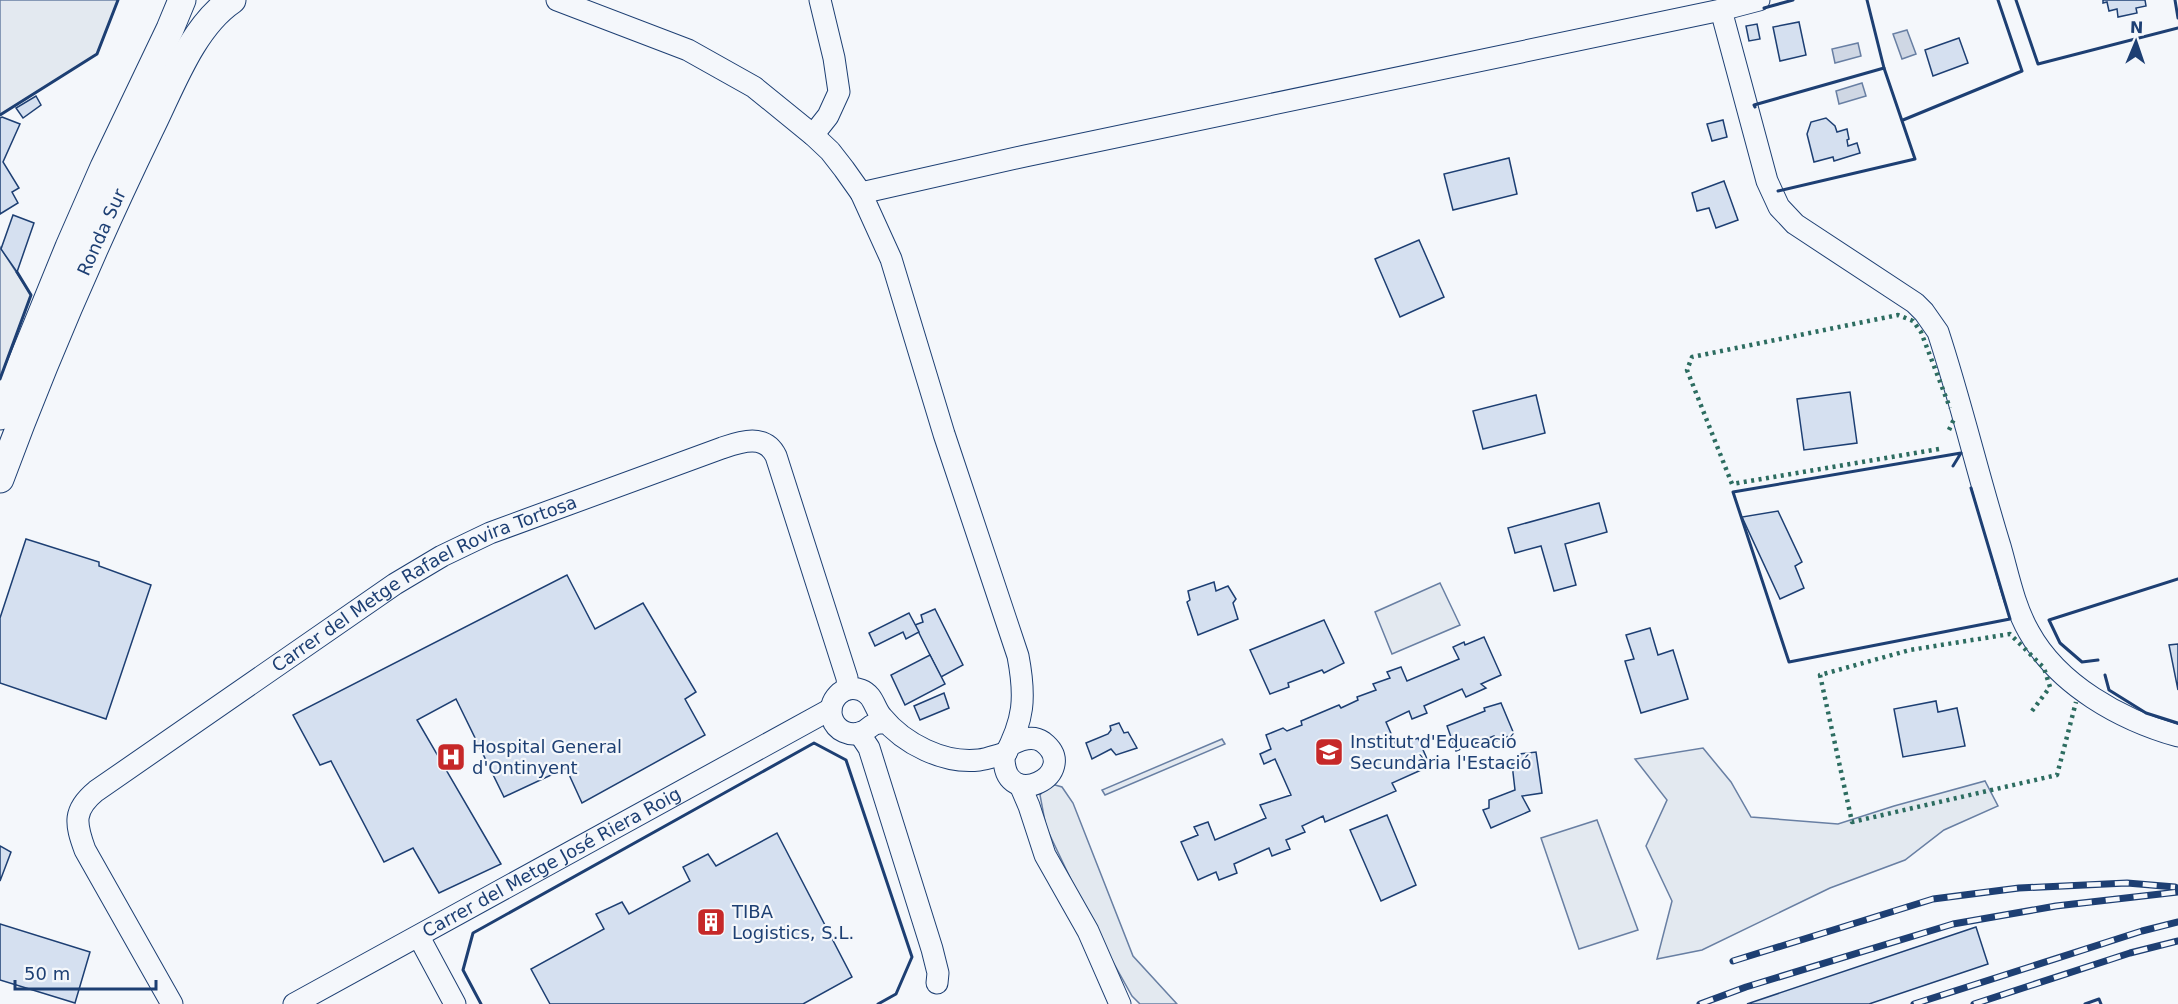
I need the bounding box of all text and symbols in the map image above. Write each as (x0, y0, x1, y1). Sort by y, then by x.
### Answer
north arrow (2106, 12, 2166, 72)
text: N (2129, 18, 2144, 37)
street label: Ronda Sur (73, 185, 130, 279)
street label: Carrer del Metge Rafael Rovira Tortosa (268, 491, 580, 676)
place label: Institut d'Educació Secundària l'Estació (1350, 731, 1532, 773)
place label: Hospital General d'Ontinyent (472, 736, 622, 778)
school or university icon: Institut d'Educació Secundària l'Estació (1313, 736, 1345, 768)
hospital icon: Hospital General d'Ontinyent (435, 741, 467, 773)
street label: Carrer del Metge José Riera Roig (419, 783, 684, 941)
place label: TIBA Logistics, S.L. (731, 901, 854, 943)
building icon: TIBA Logistics, S.L. (695, 906, 727, 938)
scale bar (15, 953, 156, 991)
text: 50 m (24, 963, 70, 984)

